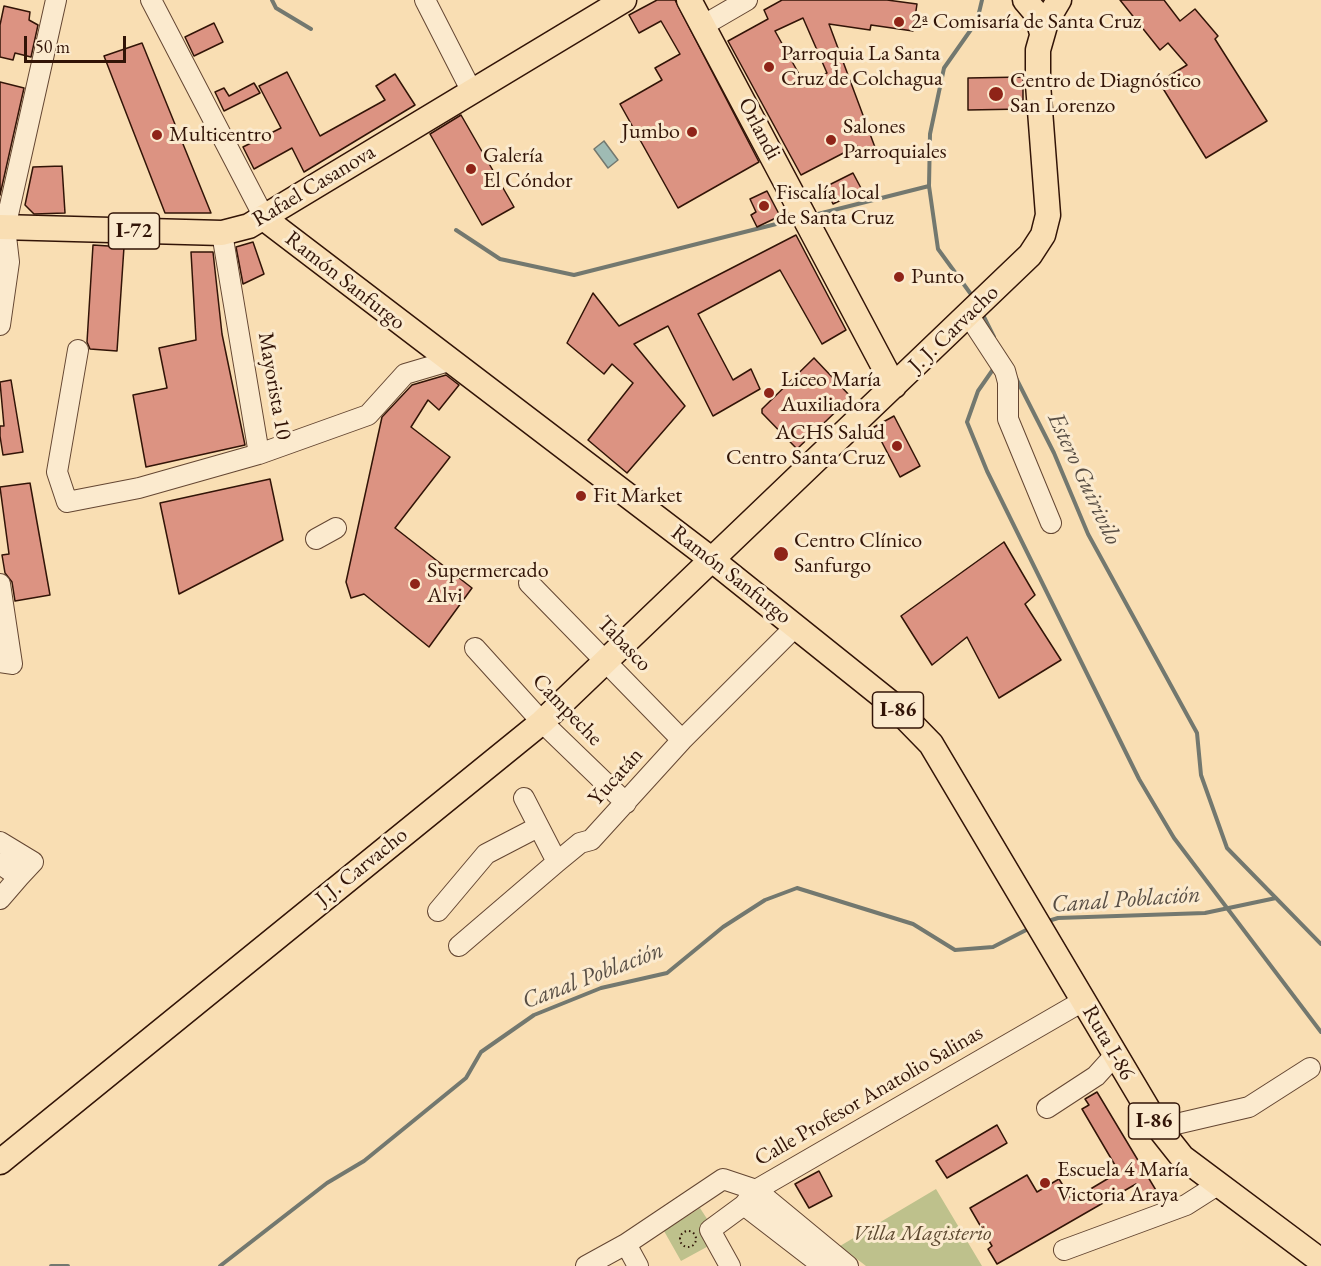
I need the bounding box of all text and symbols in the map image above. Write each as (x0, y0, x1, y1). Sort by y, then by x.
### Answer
place label: 2ª Comisaría de Santa Cruz (911, 9, 1141, 35)
marker: 2ª Comisaría de Santa Cruz (892, 15, 906, 29)
scale bar (27, 24, 129, 62)
text: 50 m (35, 35, 70, 58)
place label: Parroquia La Santa Cruz de Colchagua (781, 41, 943, 92)
marker: Parroquia La Santa Cruz de Colchagua (762, 60, 776, 74)
place label: Centro de Diagnóstico San Lorenzo (1010, 68, 1201, 119)
marker: Centro de Diagnóstico San Lorenzo (987, 85, 1005, 103)
street label: Orlandi (732, 94, 786, 164)
place label: Salones Parroquiales (843, 114, 947, 166)
place label: Jumbo (622, 119, 680, 145)
place label: Multicentro (169, 122, 272, 148)
marker: Jumbo (685, 125, 699, 139)
marker: Multicentro (150, 128, 164, 142)
marker: Salones Parroquiales (824, 133, 838, 147)
street label: Rafael Casanova (248, 139, 380, 233)
place label: Galería El Cóndor (483, 143, 573, 194)
marker: Galería El Cóndor (464, 162, 478, 176)
place label: Fiscalía local de Santa Cruz (776, 180, 894, 231)
marker: Fiscalía local de Santa Cruz (757, 199, 771, 213)
road number: I-72 (108, 213, 160, 249)
street label: Ramón Sanfurgo (280, 226, 410, 336)
place label: Punto (911, 264, 964, 290)
marker: Punto (892, 270, 906, 284)
street label: J. J. Carvacho (904, 280, 1004, 378)
street label: Mayorista 10 (252, 330, 296, 442)
place label: Liceo María Auxiliadora (781, 367, 881, 418)
marker: Liceo María Auxiliadora (762, 386, 776, 400)
water label: Estero Guirivilo (1041, 408, 1127, 550)
place label: ACHS Salud Centro Santa Cruz (726, 420, 885, 472)
marker: ACHS Salud Centro Santa Cruz (890, 439, 904, 453)
place label: Fit Market (593, 483, 682, 509)
marker: Fit Market (574, 489, 588, 503)
street label: Ramón Sanfurgo (666, 520, 796, 630)
place label: Centro Clínico Sanfurgo (794, 528, 922, 580)
marker: Centro Clínico Sanfurgo (772, 545, 790, 563)
place label: Supermercado Alvi (427, 558, 549, 610)
marker: Supermercado Alvi (408, 577, 422, 591)
street label: Tabasco (591, 611, 657, 677)
street label: Campeche (526, 668, 608, 752)
road number: I-86 (872, 692, 924, 728)
street label: Yucatán (583, 743, 649, 811)
street label: J.J. Carvacho (311, 822, 413, 912)
water label: Canal Población (1051, 880, 1201, 920)
water label: Canal Población (518, 936, 668, 1016)
street label: Ruta I-86 (1076, 1001, 1140, 1085)
street label: Calle Profesor Anatolio Salinas (750, 1020, 988, 1172)
road number: I-86 (1128, 1103, 1180, 1139)
place label: Escuela 4 María Victoria Araya (1057, 1157, 1189, 1208)
marker: Escuela 4 María Victoria Araya (1038, 1176, 1052, 1190)
park label: Villa Magisterio (853, 1221, 991, 1247)

